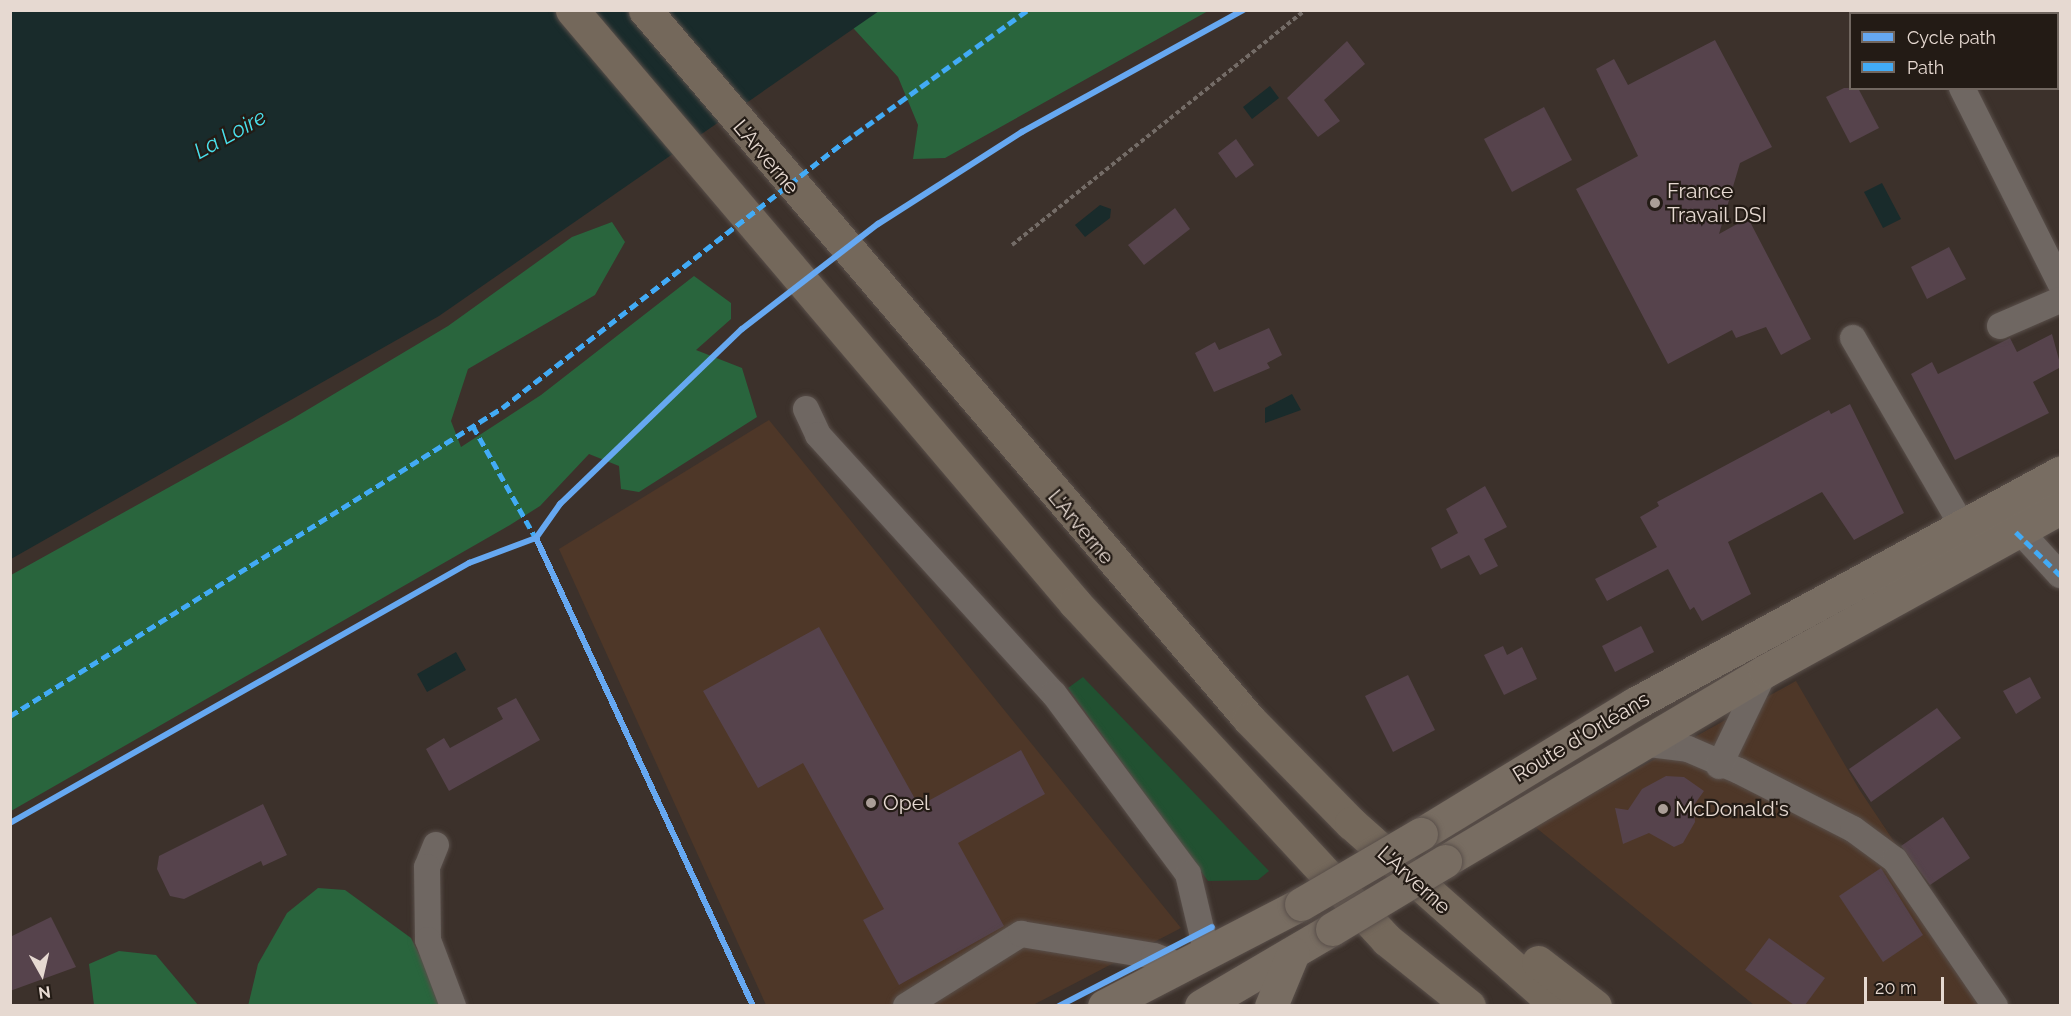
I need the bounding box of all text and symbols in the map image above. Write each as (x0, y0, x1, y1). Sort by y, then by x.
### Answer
legend (1849, 12, 2059, 90)
text: Cycle path (1907, 27, 1996, 48)
text: Path (1907, 57, 1944, 78)
water label: La Loire (189, 103, 271, 165)
street label: L'Arverne (728, 115, 804, 199)
place label: France Travail DSI (1667, 178, 1767, 228)
marker: France Travail DSI (1648, 196, 1662, 210)
street label: L'Arverne (1043, 485, 1119, 569)
street label: Route d'Orléans (1508, 686, 1654, 788)
place label: Opel (883, 790, 930, 816)
marker: Opel (864, 796, 878, 810)
place label: McDonald's (1675, 796, 1789, 822)
marker: McDonald's (1656, 802, 1670, 816)
street label: L'Arverne (1372, 841, 1456, 919)
north arrow (12, 944, 72, 1004)
scale bar (1867, 965, 1946, 1003)
text: 20 m (1875, 977, 1917, 998)
text: N (37, 982, 52, 1003)

